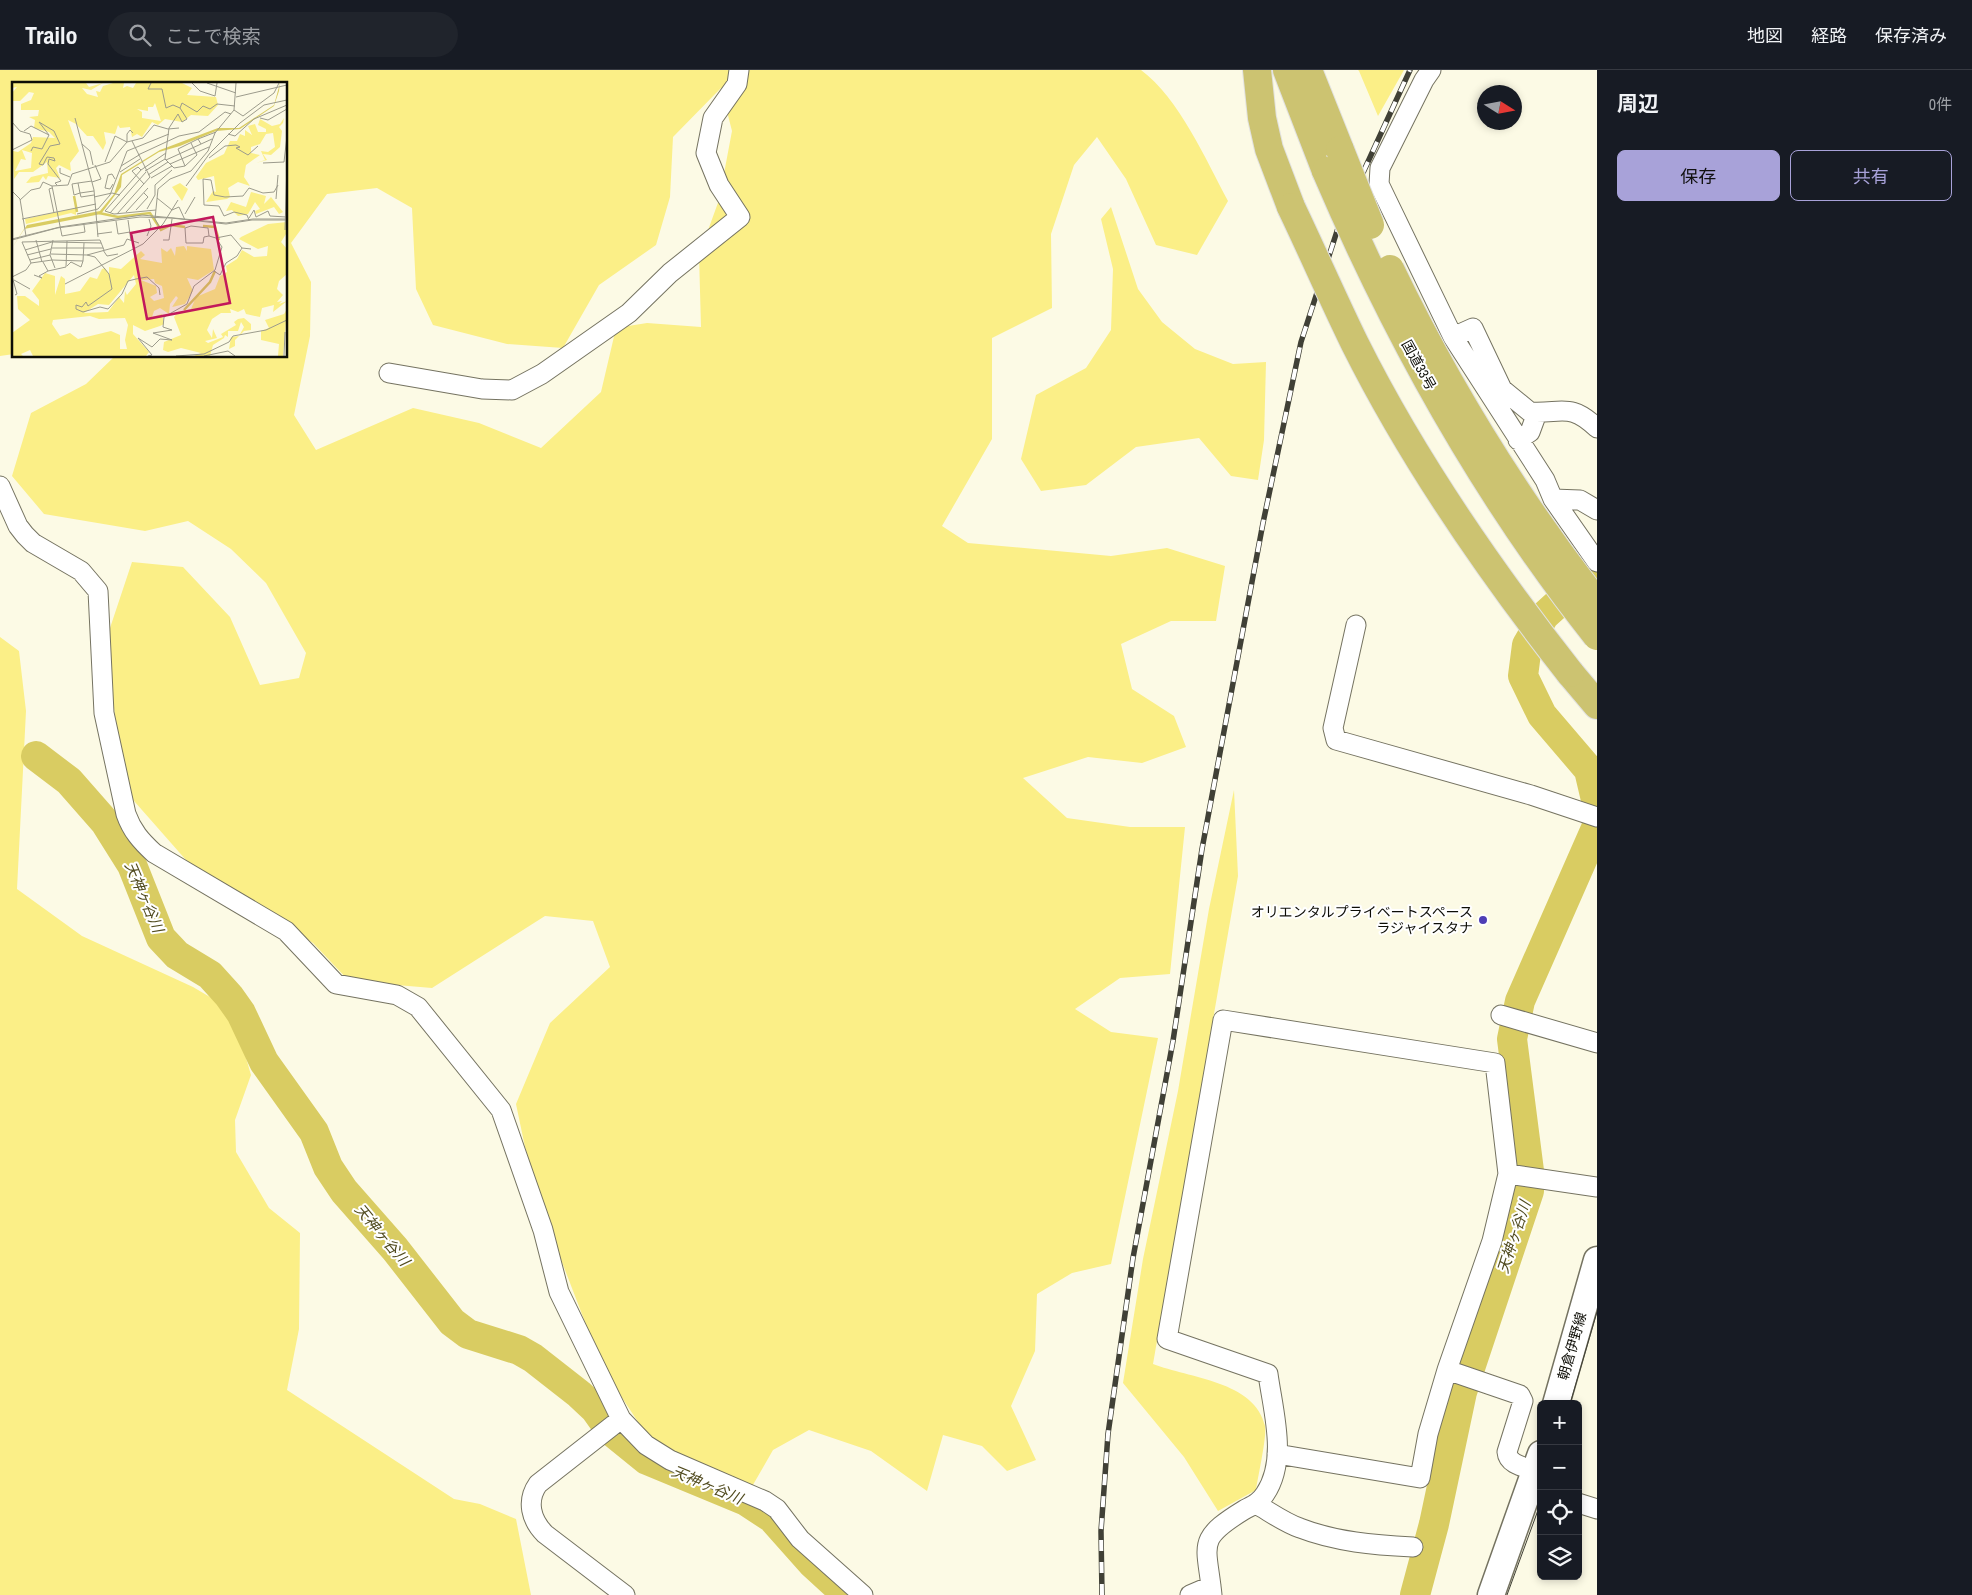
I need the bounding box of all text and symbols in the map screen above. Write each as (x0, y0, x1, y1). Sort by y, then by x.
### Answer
search box (108, 12, 458, 57)
text: Trailo (25, 19, 78, 51)
icon: search (126, 21, 154, 49)
text: ここで検索 (166, 23, 261, 49)
text: 地図 (1747, 23, 1783, 48)
text: 経路 (1811, 23, 1847, 48)
text: 保存済み (1875, 23, 1947, 48)
inset map (12, 82, 288, 358)
north arrow (1477, 85, 1522, 130)
text: 周辺 (1617, 89, 1659, 118)
text: 0件 (1929, 93, 1952, 115)
button: 保存 (1617, 150, 1780, 201)
button: 共有 (1790, 150, 1952, 201)
street label: 国道33号 (1398, 337, 1440, 393)
water label: 天神ヶ谷川 (120, 858, 170, 937)
place label: オリエンタルプライベートスペース ラジャイスタナ (1251, 903, 1473, 937)
marker: オリエンタルプライベートスペース ラジャイスタナ (1477, 914, 1489, 926)
water label: 天神ヶ谷川 (1492, 1196, 1536, 1276)
water label: 天神ヶ谷川 (350, 1199, 416, 1272)
street label: 朝倉伊野線 (1554, 1310, 1590, 1382)
map controls (1537, 1400, 1582, 1580)
button: + (1537, 1400, 1582, 1445)
button: − (1537, 1445, 1582, 1490)
water label: 天神ヶ谷川 (669, 1460, 748, 1510)
button: locate (1537, 1490, 1582, 1535)
button: layers (1537, 1535, 1582, 1580)

